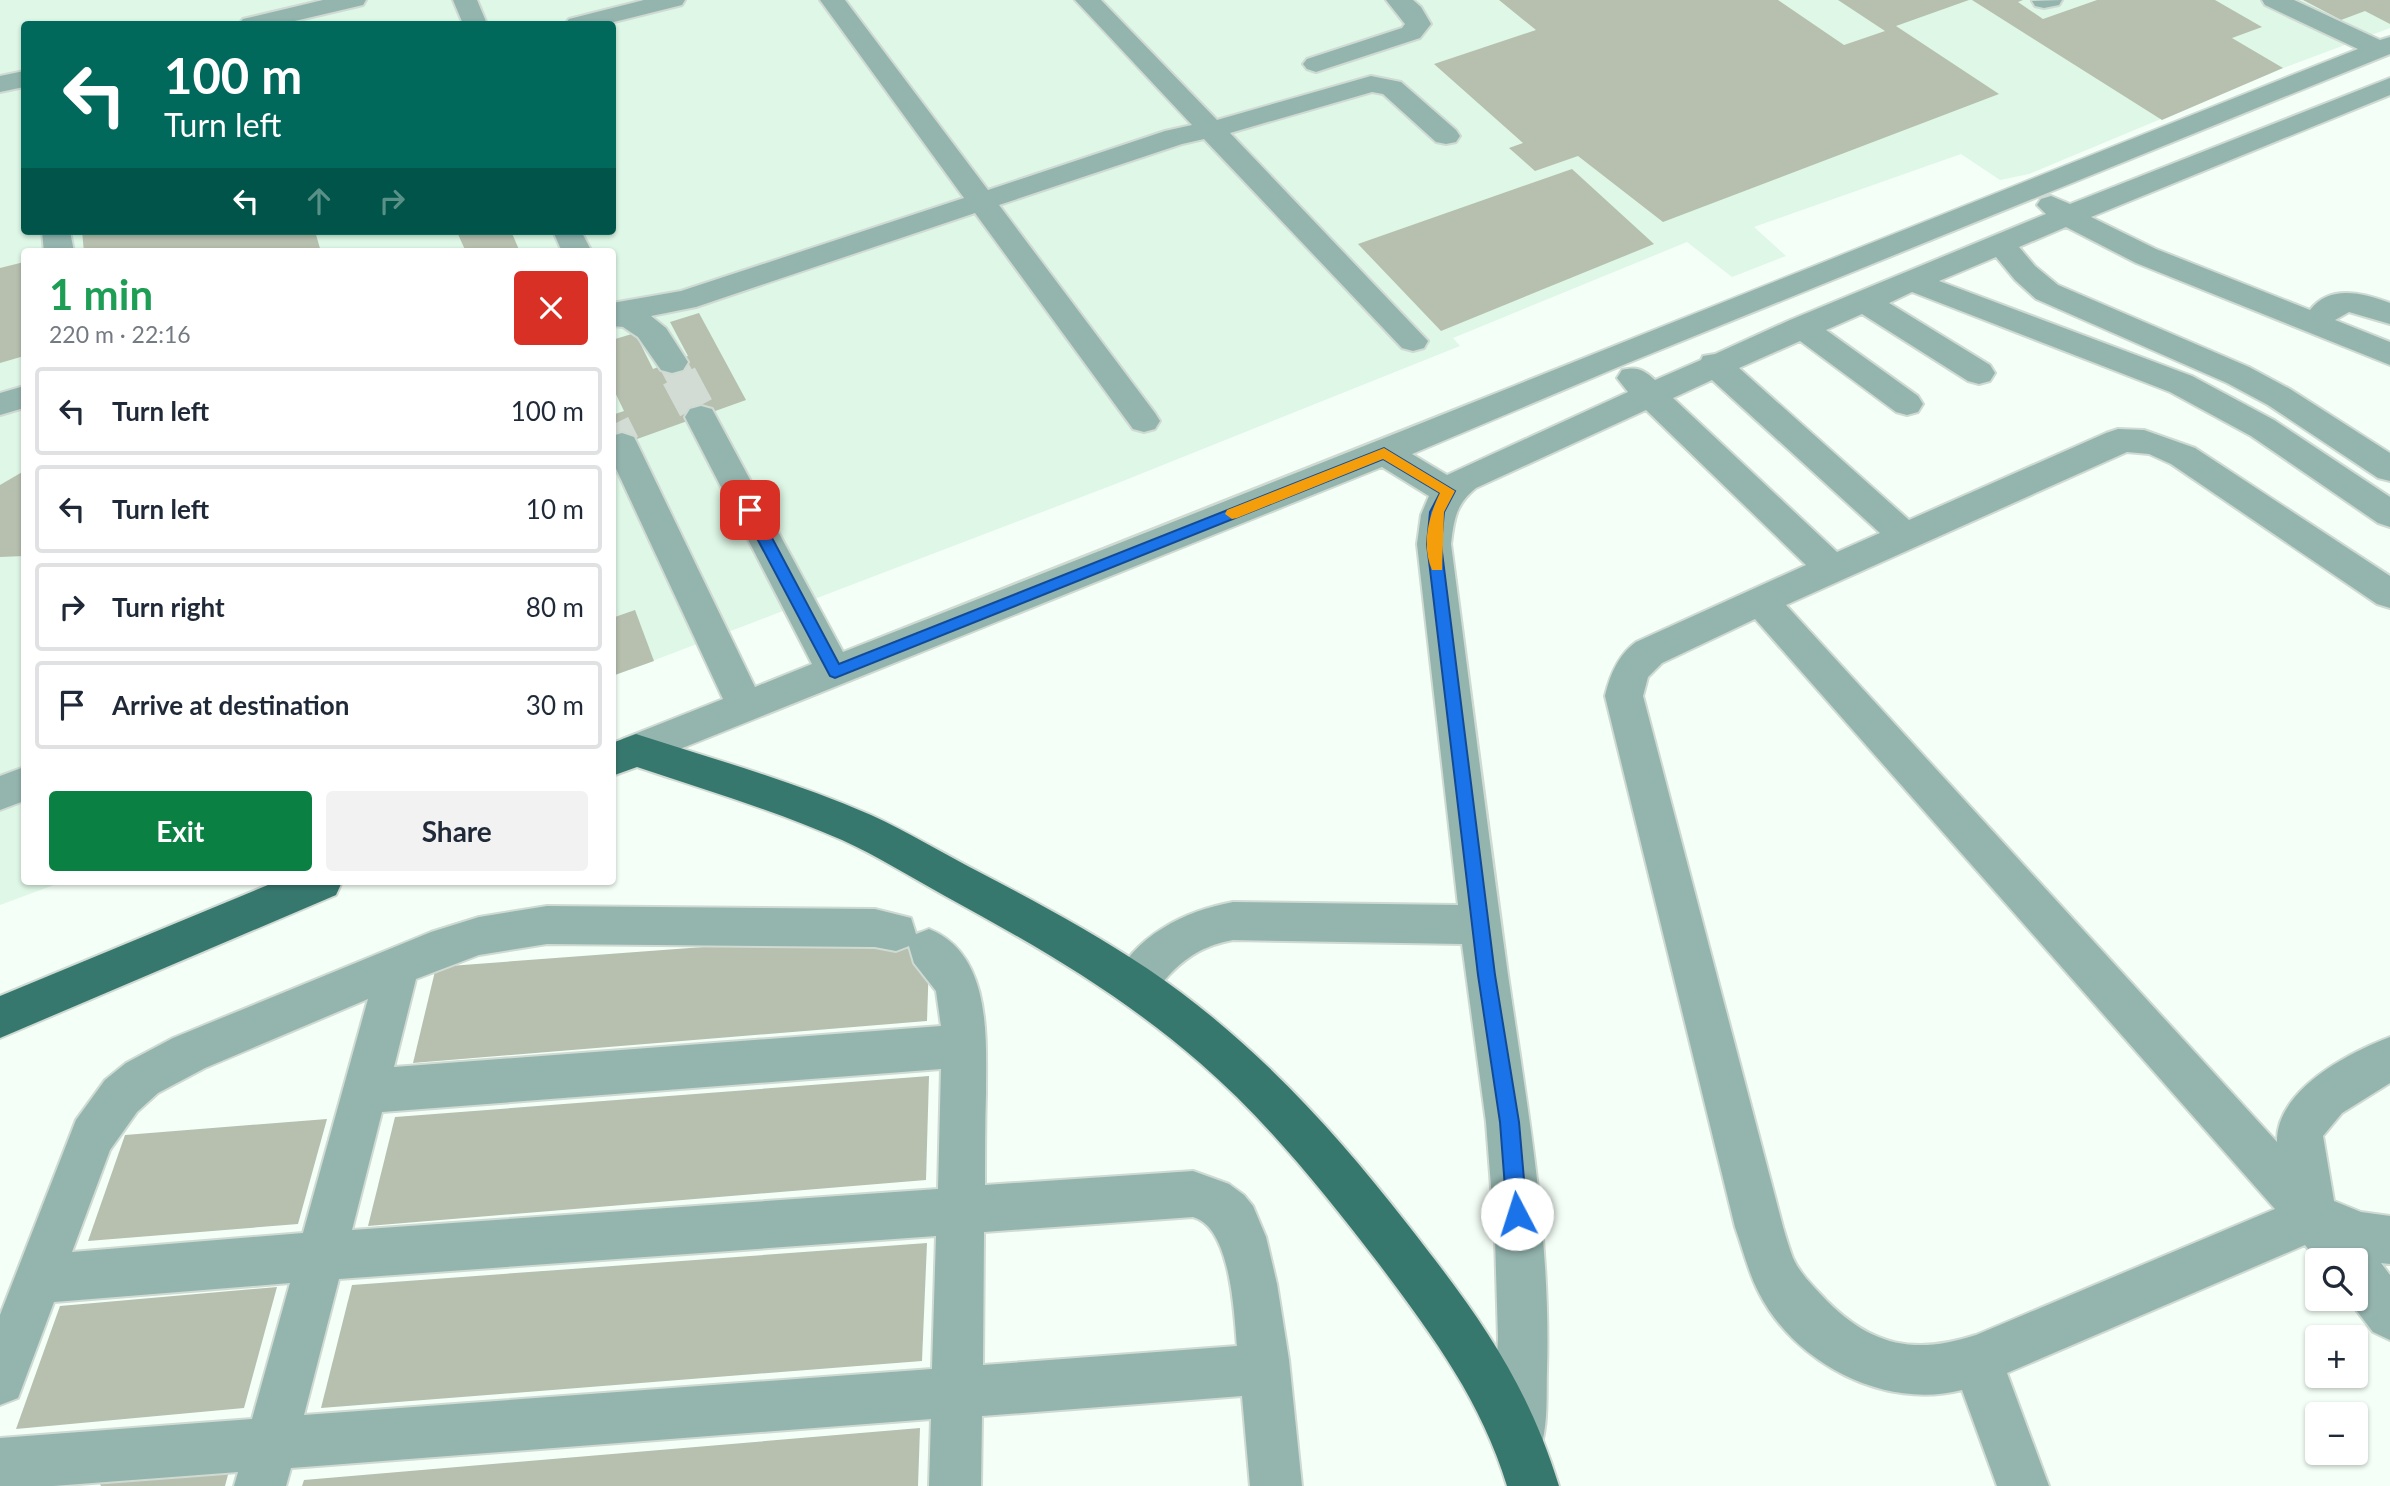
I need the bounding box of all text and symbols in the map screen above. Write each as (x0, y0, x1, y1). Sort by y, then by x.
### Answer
text: 100 m (164, 46, 302, 104)
icon: left (49, 49, 140, 140)
text: Turn left (164, 105, 281, 144)
icon: left (227, 182, 265, 220)
icon: ahead (300, 182, 338, 220)
icon: right (373, 182, 411, 220)
text: 1 min (49, 269, 153, 319)
button: close (514, 271, 588, 345)
text: 220 m · 22:16 (49, 320, 191, 348)
icon: left (53, 392, 91, 430)
text: Turn left (112, 395, 209, 427)
text: 100 m (511, 395, 584, 427)
pin (720, 480, 780, 540)
icon: left (53, 490, 91, 528)
icon: arrive (731, 491, 769, 529)
text: Turn left (112, 493, 209, 525)
text: 10 m (526, 493, 584, 525)
icon: right (53, 588, 91, 626)
text: Turn right (112, 591, 225, 623)
text: 80 m (526, 591, 584, 623)
icon: arrive (53, 686, 91, 724)
text: Arrive at destination (112, 689, 349, 721)
text: 30 m (526, 689, 584, 721)
button: Exit (49, 791, 312, 871)
button: Share (326, 791, 588, 871)
position arrow (1480, 1177, 1554, 1251)
map controls (2305, 1248, 2368, 1465)
button: search (2305, 1248, 2368, 1311)
button: + (2305, 1325, 2368, 1388)
button: − (2305, 1402, 2368, 1465)

